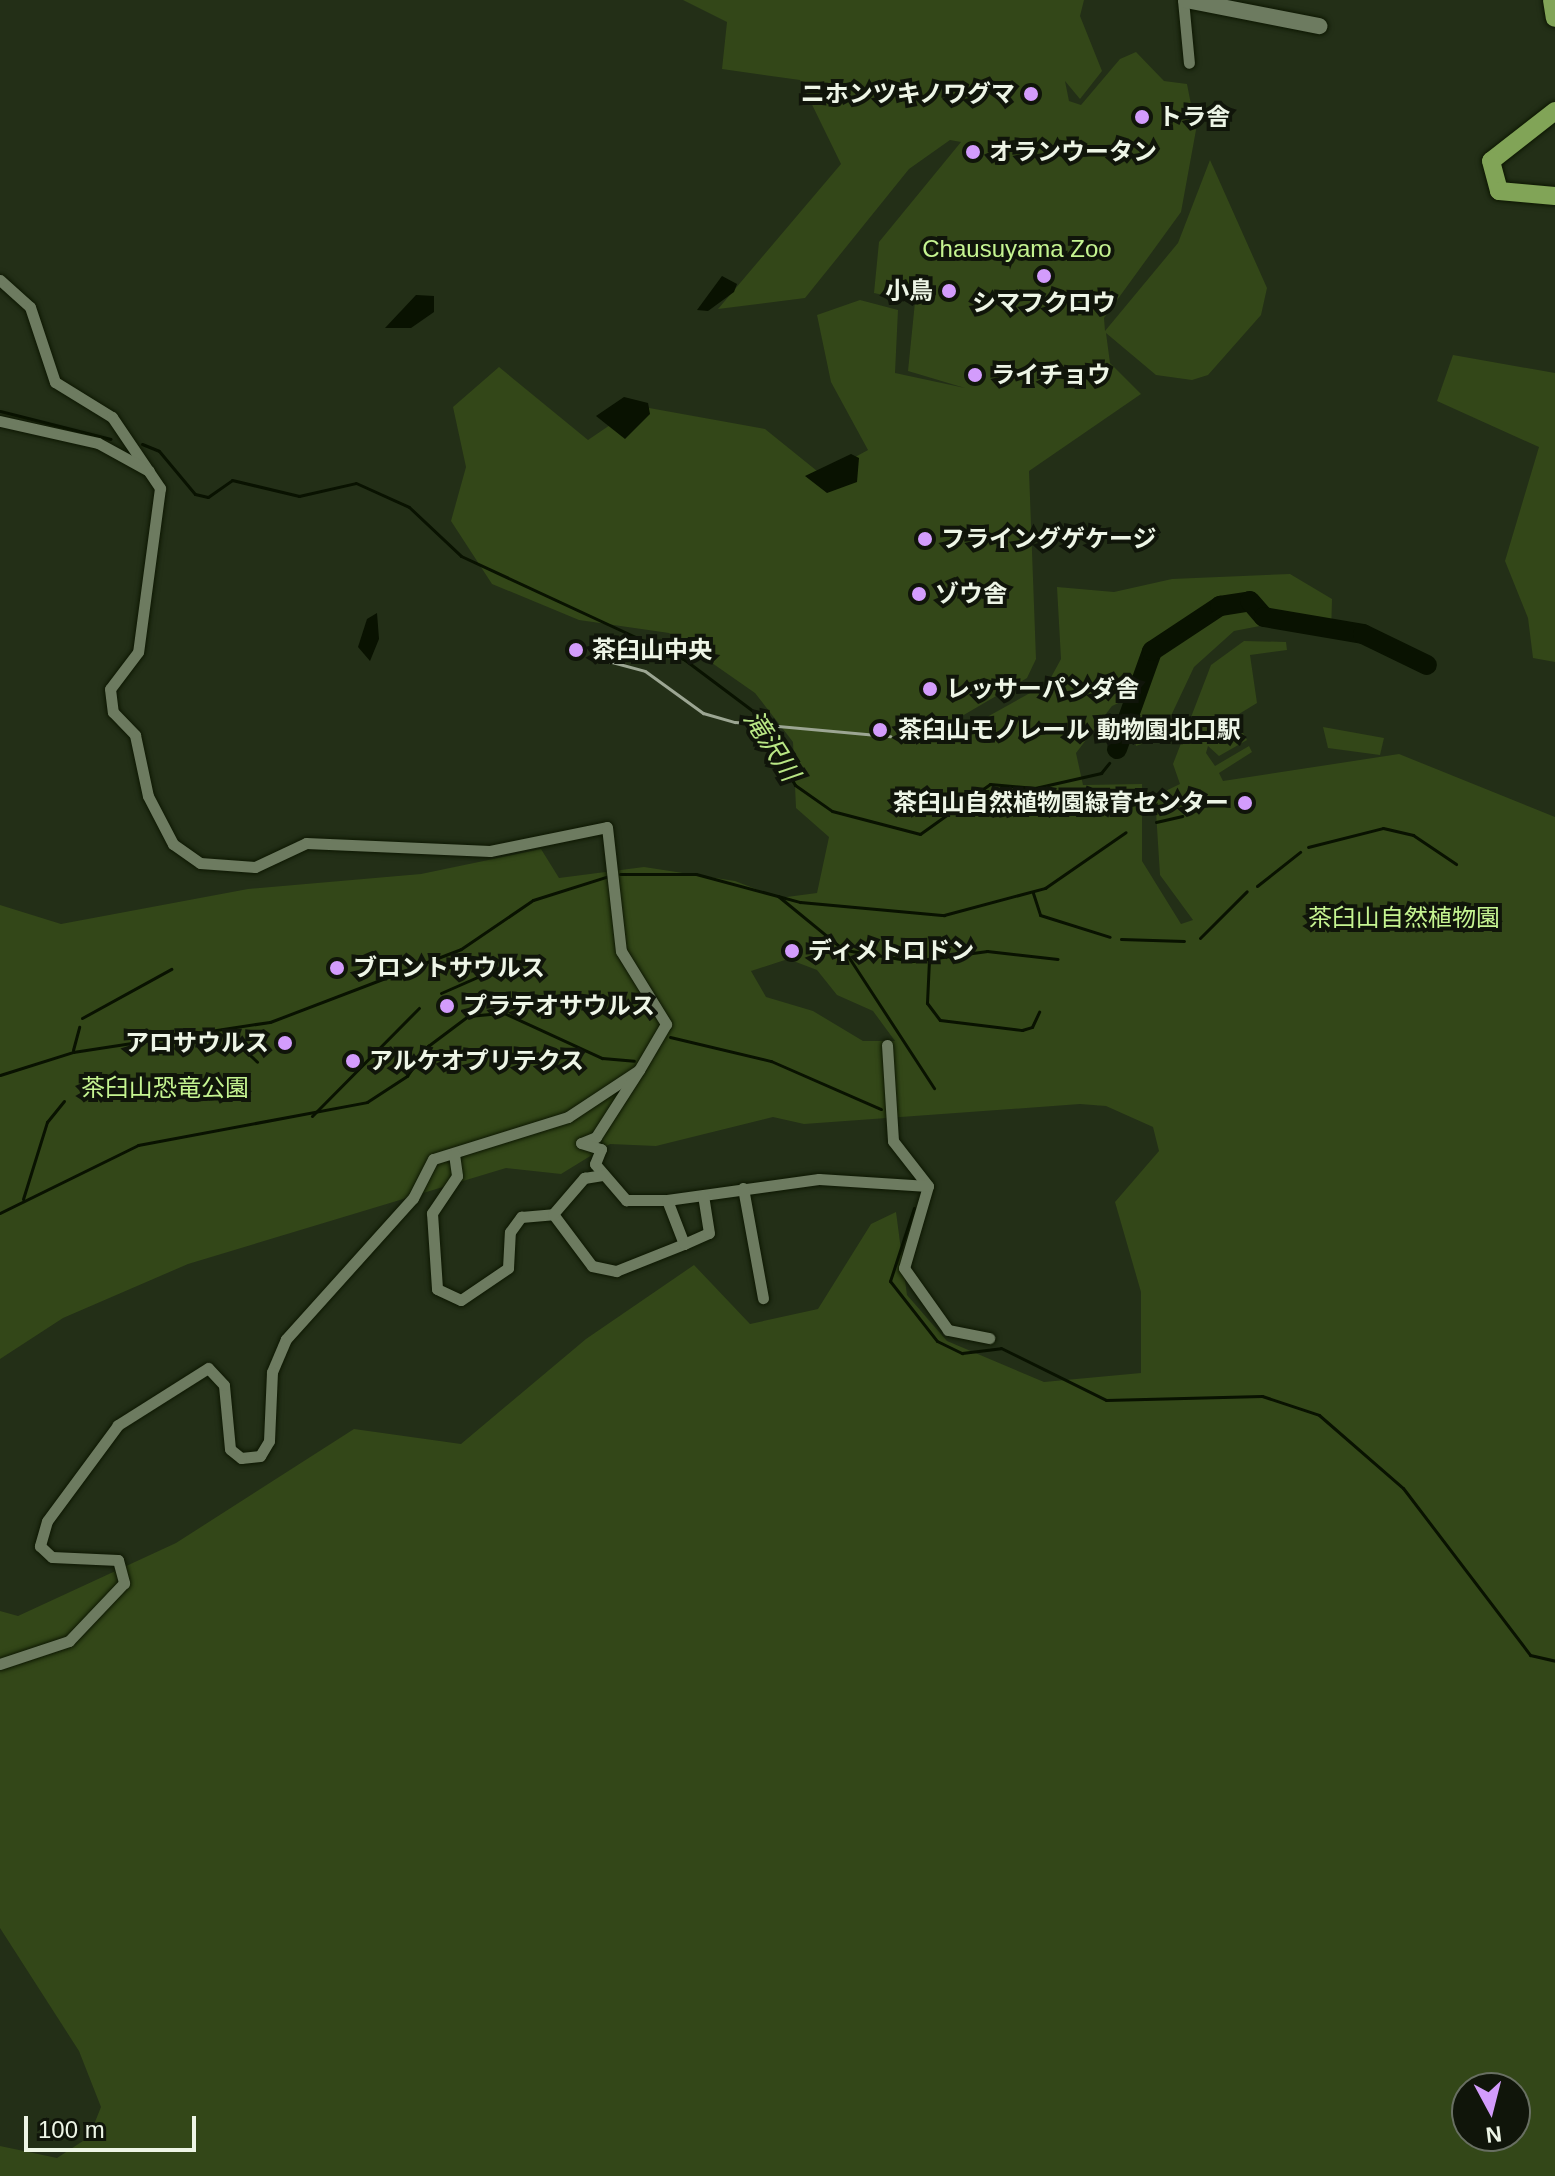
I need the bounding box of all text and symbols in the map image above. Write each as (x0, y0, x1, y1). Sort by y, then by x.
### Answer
place label: ニホンツキノワグマ (799, 80, 1015, 108)
marker: ニホンツキノワグマ (1022, 85, 1040, 103)
place label: トラ舎 (1158, 103, 1230, 131)
marker: トラ舎 (1133, 108, 1151, 126)
place label: オランウータン (989, 138, 1157, 166)
marker: オランウータン (964, 143, 982, 161)
park label: Chausuyama Zoo (922, 235, 1112, 263)
marker: シマフクロウ (1035, 267, 1053, 285)
place label: 小鳥 (885, 277, 933, 305)
marker: 小鳥 (940, 282, 958, 300)
place label: シマフクロウ (972, 289, 1116, 317)
place label: ライチョウ (991, 361, 1111, 389)
marker: ライチョウ (966, 366, 984, 384)
place label: フライングゲケージ (941, 525, 1157, 553)
marker: フライングゲケージ (916, 530, 934, 548)
place label: ゾウ舎 (935, 580, 1007, 608)
marker: ゾウ舎 (910, 585, 928, 603)
place label: 茶臼山中央 (592, 636, 712, 664)
marker: 茶臼山中央 (567, 641, 585, 659)
place label: レッサーパンダ舎 (946, 675, 1138, 703)
marker: レッサーパンダ舎 (921, 680, 939, 698)
water label: 滝沢川 (737, 705, 805, 787)
place label: 茶臼山モノレール 動物園北口駅 (898, 716, 1241, 744)
marker: 茶臼山モノレール 動物園北口駅 (869, 719, 891, 741)
place label: 茶臼山自然植物園緑育センター (893, 789, 1229, 817)
marker: 茶臼山自然植物園緑育センター (1236, 794, 1254, 812)
park label: 茶臼山自然植物園 (1308, 904, 1500, 932)
place label: ディメトロドン (808, 937, 976, 965)
marker: ディメトロドン (783, 942, 801, 960)
place label: ブロントサウルス (353, 954, 545, 982)
marker: ブロントサウルス (328, 959, 346, 977)
place label: プラテオサウルス (463, 992, 655, 1020)
marker: プラテオサウルス (438, 997, 456, 1015)
place label: アロサウルス (125, 1029, 269, 1057)
marker: アロサウルス (276, 1034, 294, 1052)
place label: アルケオプリテクス (369, 1047, 585, 1075)
marker: アルケオプリテクス (344, 1052, 362, 1070)
park label: 茶臼山恐竜公園 (81, 1074, 249, 1102)
north arrow (1451, 2072, 1531, 2152)
scale bar (28, 2100, 200, 2150)
text: 100 m (38, 2116, 105, 2143)
text: N (1484, 2121, 1503, 2148)

